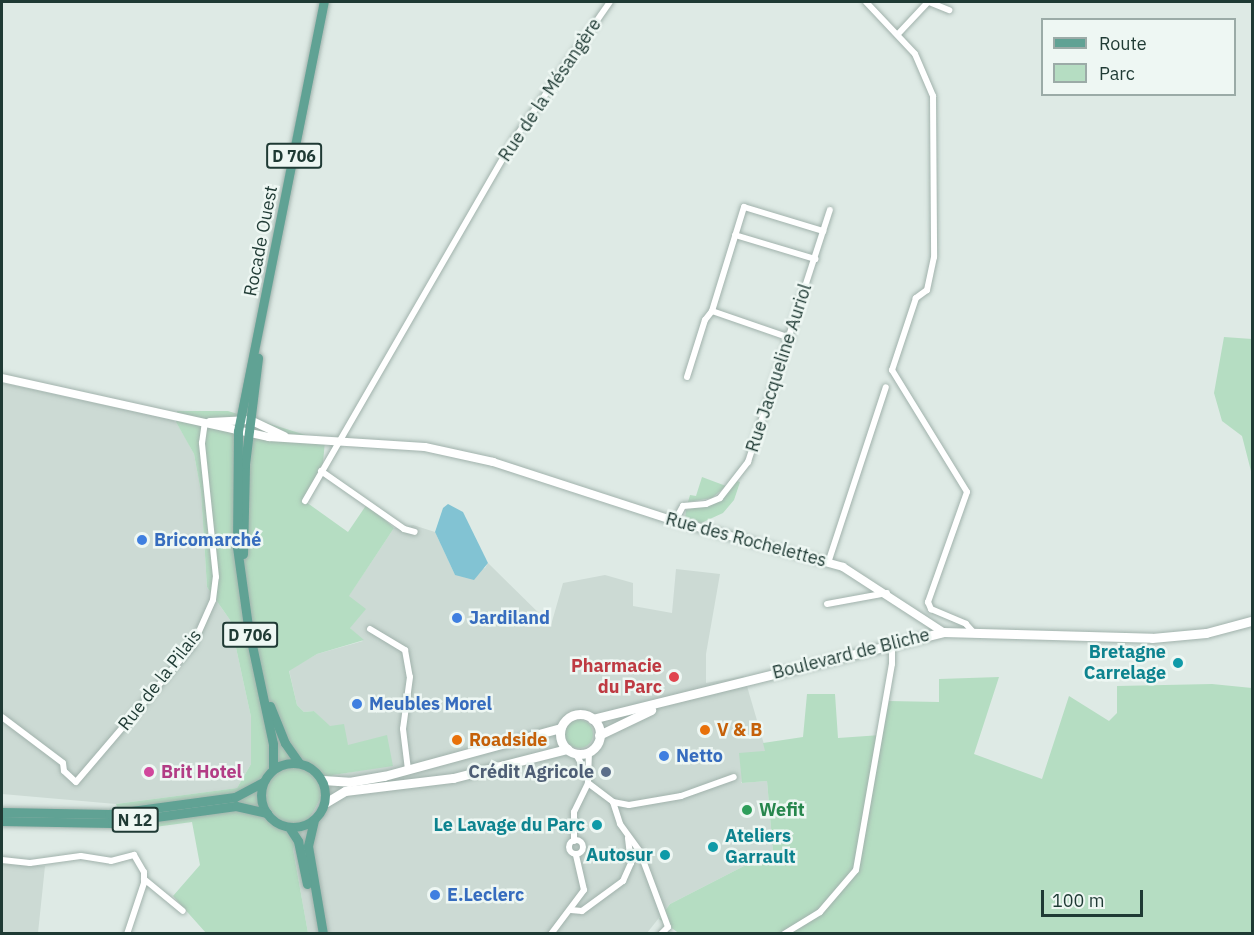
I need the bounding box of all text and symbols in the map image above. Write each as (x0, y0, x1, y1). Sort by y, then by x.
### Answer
street label: Rue de la Mésangère (494, 14, 606, 166)
legend (1041, 18, 1236, 96)
text: Route (1099, 32, 1147, 55)
text: Parc (1099, 62, 1135, 85)
road number: D 706 (266, 143, 322, 169)
street label: Rocade Ouest (240, 184, 282, 298)
street label: Rue Jacqueline Auriol (742, 281, 816, 455)
street label: Rue des Rochelettes (663, 508, 829, 572)
place label: Bricomarché (154, 529, 261, 551)
marker: Bricomarché (135, 533, 149, 547)
place label: Jardiland (469, 607, 550, 629)
marker: Jardiland (450, 611, 464, 625)
road number: D 706 (222, 622, 278, 648)
street label: Boulevard de Bliche (770, 624, 932, 684)
street label: Rue de la Pilais (114, 625, 206, 735)
place label: Bretagne Carrelage (1084, 642, 1166, 684)
place label: Pharmacie du Parc (571, 656, 662, 698)
marker: Bretagne Carrelage (1171, 656, 1185, 670)
marker: Pharmacie du Parc (667, 670, 681, 684)
place label: Meubles Morel (369, 693, 492, 715)
marker: Meubles Morel (350, 697, 364, 711)
place label: V & B (717, 719, 762, 741)
marker: V & B (698, 723, 712, 737)
place label: Roadside (469, 729, 547, 751)
marker: Roadside (450, 733, 464, 747)
place label: Netto (676, 745, 723, 767)
marker: Netto (657, 749, 671, 763)
place label: Brit Hotel (161, 761, 242, 783)
place label: Crédit Agricole (468, 761, 594, 783)
marker: Brit Hotel (142, 765, 156, 779)
marker: Crédit Agricole (599, 765, 613, 779)
place label: Wefit (759, 799, 805, 821)
marker: Wefit (740, 803, 754, 817)
road number: N 12 (111, 807, 159, 833)
place label: Le Lavage du Parc (433, 814, 585, 836)
marker: Le Lavage du Parc (590, 818, 604, 832)
place label: Ateliers Garrault (725, 826, 796, 868)
marker: Ateliers Garrault (706, 840, 720, 854)
place label: Autosur (586, 844, 653, 866)
marker: Autosur (658, 848, 672, 862)
scale bar (1044, 878, 1146, 916)
place label: E.Leclerc (447, 884, 524, 906)
marker: E.Leclerc (428, 888, 442, 902)
text: 100 m (1052, 889, 1104, 912)

